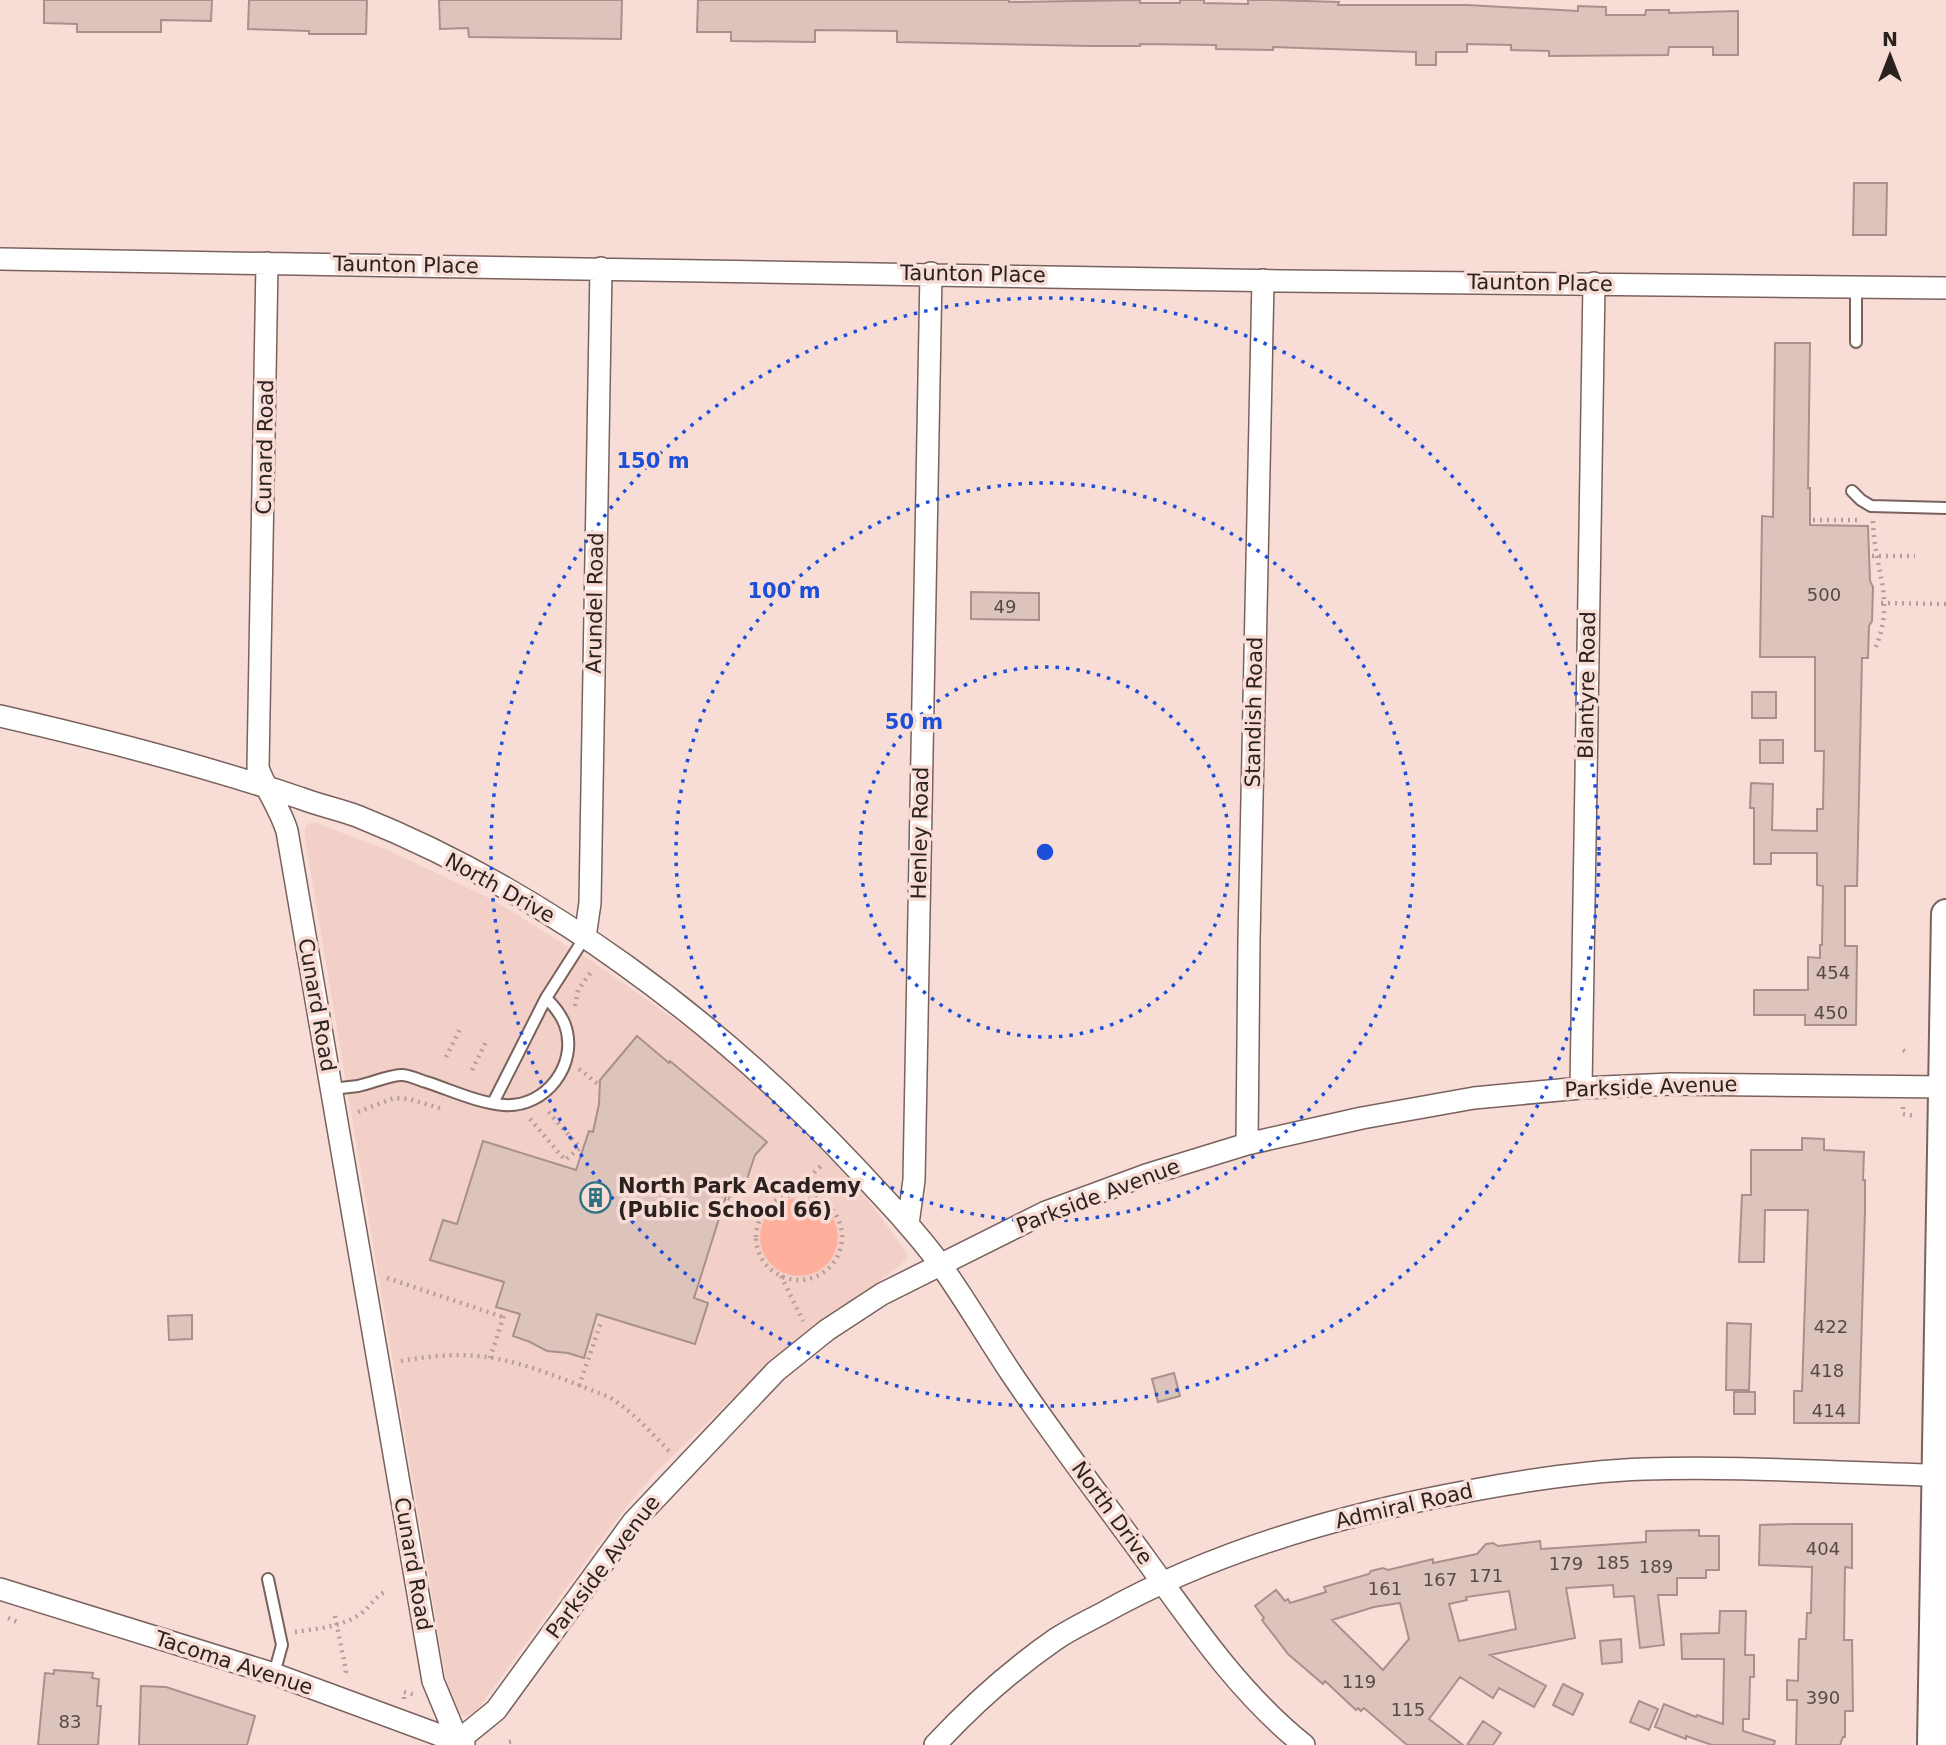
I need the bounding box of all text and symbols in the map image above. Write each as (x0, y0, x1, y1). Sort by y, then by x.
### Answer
north arrow (1855, 21, 1925, 91)
text: N (1882, 28, 1898, 50)
street label: Taunton Place (332, 252, 479, 278)
street label: Taunton Place (899, 261, 1046, 287)
street label: Taunton Place (1466, 270, 1613, 296)
street label: Cunard Road (252, 379, 278, 515)
text: 150 m (616, 449, 690, 473)
street label: Arundel Road (582, 532, 608, 674)
text: 100 m (747, 579, 821, 603)
house number: 500 (1807, 584, 1841, 605)
house number: 49 (994, 596, 1016, 617)
street label: Blantyre Road (1574, 611, 1600, 759)
street label: Standish Road (1241, 637, 1267, 787)
text: 50 m (885, 710, 943, 734)
street label: Henley Road (907, 767, 933, 899)
centre of rings (1033, 840, 1057, 864)
street label: North Drive (441, 848, 559, 928)
street label: Cunard Road (293, 936, 341, 1074)
house number: 454 (1816, 962, 1850, 983)
house number: 450 (1814, 1002, 1848, 1023)
street label: Parkside Avenue (1564, 1072, 1738, 1102)
street label: Parkside Avenue (1013, 1154, 1183, 1238)
place label: North Park Academy (Public School 66) (618, 1174, 861, 1222)
building icon: North Park Academy (Public School 66) (578, 1181, 612, 1215)
house number: 422 (1814, 1316, 1848, 1337)
house number: 418 (1810, 1360, 1844, 1381)
house number: 414 (1812, 1400, 1846, 1421)
street label: North Drive (1067, 1457, 1157, 1569)
street label: Admiral Road (1333, 1479, 1475, 1533)
street label: Parkside Avenue (541, 1491, 665, 1643)
street label: Cunard Road (389, 1495, 437, 1633)
house number: 404 (1806, 1538, 1840, 1559)
house number: 185 (1596, 1552, 1630, 1573)
house number: 179 (1549, 1553, 1583, 1574)
house number: 189 (1639, 1556, 1673, 1577)
house number: 171 (1469, 1565, 1503, 1586)
house number: 167 (1423, 1569, 1457, 1590)
house number: 161 (1368, 1578, 1402, 1599)
street label: Tacoma Avenue (151, 1626, 316, 1700)
house number: 119 (1342, 1671, 1376, 1692)
house number: 390 (1806, 1687, 1840, 1708)
house number: 115 (1391, 1699, 1425, 1720)
house number: 83 (59, 1711, 81, 1732)

